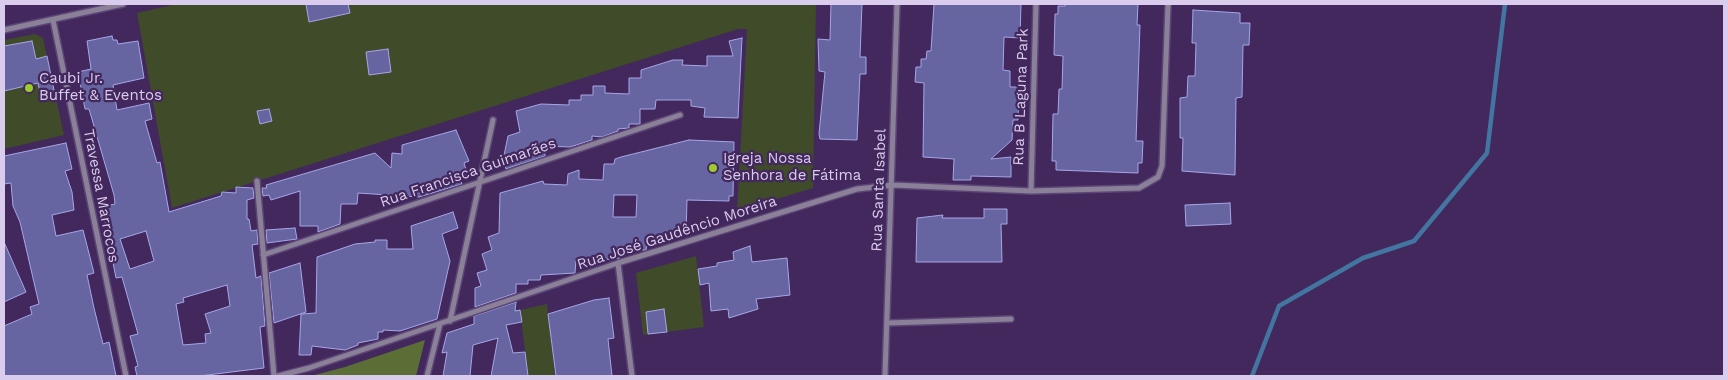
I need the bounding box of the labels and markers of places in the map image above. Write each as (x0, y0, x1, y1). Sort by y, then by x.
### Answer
place label: Caubi Jr. Buffet & Eventos (39, 70, 162, 105)
marker: Caubi Jr. Buffet & Eventos (23, 82, 35, 94)
place label: Igreja Nossa Senhora de Fátima (723, 150, 861, 185)
marker: Igreja Nossa Senhora de Fátima (707, 162, 719, 174)

